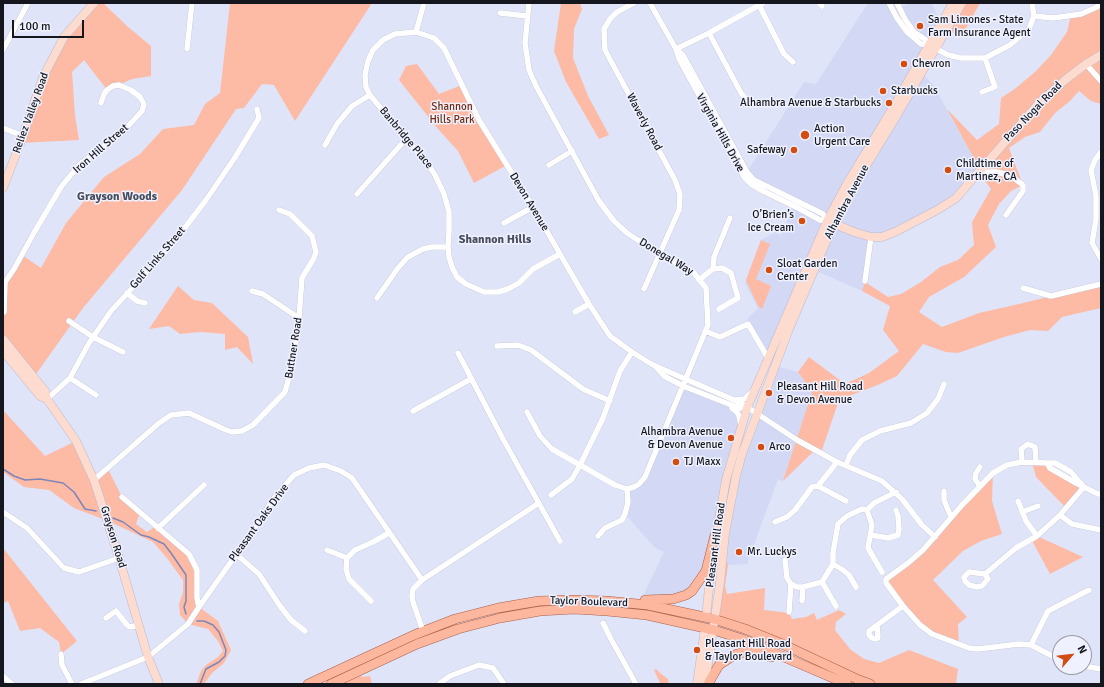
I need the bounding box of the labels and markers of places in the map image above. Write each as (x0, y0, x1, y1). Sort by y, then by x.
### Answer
place label: Sam Limones - State Farm Insurance Agent (928, 13, 1031, 39)
marker: Sam Limones - State Farm Insurance Agent (915, 21, 925, 31)
place label: Chevron (912, 57, 951, 71)
marker: Chevron (899, 59, 909, 69)
place label: Starbucks (891, 84, 938, 98)
marker: Starbucks (878, 86, 888, 96)
place label: Alhambra Avenue & Starbucks (740, 96, 881, 110)
marker: Alhambra Avenue & Starbucks (884, 98, 894, 108)
place label: Action Urgent Care (814, 122, 870, 148)
marker: Action Urgent Care (799, 129, 811, 141)
place label: Safeway (747, 143, 786, 157)
marker: Safeway (789, 145, 799, 155)
place label: Childtime of Martinez, CA (956, 157, 1017, 183)
marker: Childtime of Martinez, CA (943, 165, 953, 175)
place label: O’Brien’s Ice Cream (747, 208, 794, 234)
marker: O’Brien’s Ice Cream (797, 216, 807, 226)
place label: Sloat Garden Center (777, 257, 838, 283)
marker: Sloat Garden Center (764, 265, 774, 275)
place label: Pleasant Hill Road & Devon Avenue (777, 380, 863, 406)
marker: Pleasant Hill Road & Devon Avenue (764, 388, 774, 398)
place label: Alhambra Avenue & Devon Avenue (641, 425, 723, 451)
marker: Alhambra Avenue & Devon Avenue (726, 433, 736, 443)
place label: Arco (769, 440, 790, 454)
marker: Arco (756, 442, 766, 452)
place label: TJ Maxx (684, 455, 721, 469)
marker: TJ Maxx (671, 457, 681, 467)
place label: Mr. Luckys (747, 545, 797, 559)
marker: Mr. Luckys (734, 547, 744, 557)
place label: Pleasant Hill Road & Taylor Boulevard (705, 637, 792, 663)
marker: Pleasant Hill Road & Taylor Boulevard (692, 645, 702, 655)

